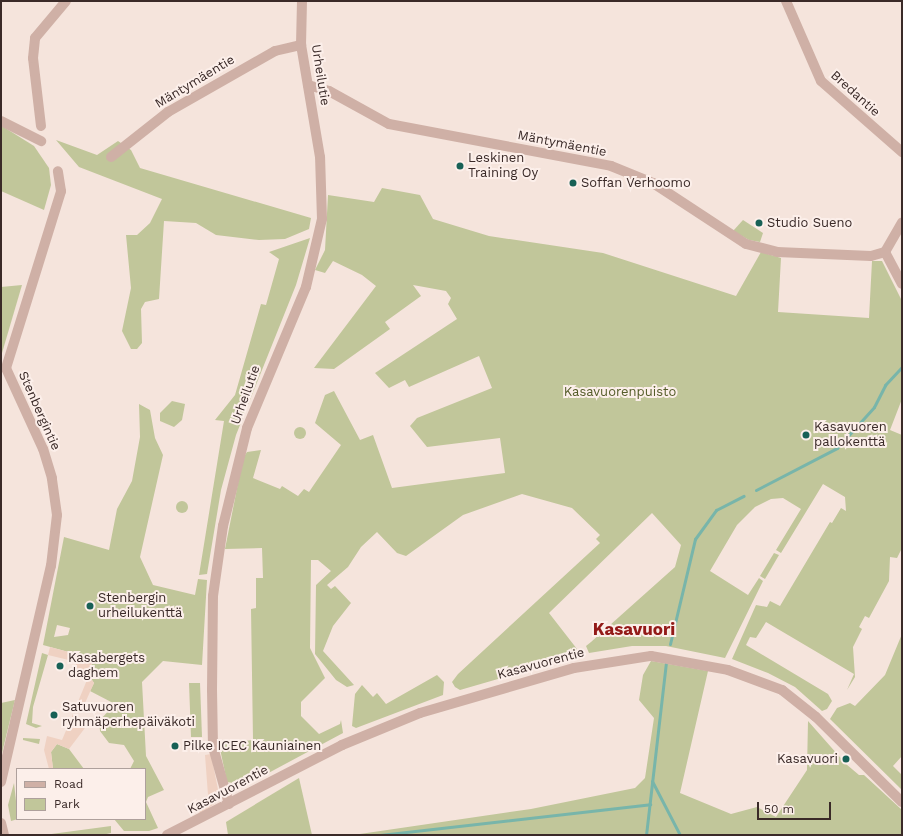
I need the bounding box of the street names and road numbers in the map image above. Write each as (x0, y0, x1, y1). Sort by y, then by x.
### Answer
street label: Urheilutie (307, 43, 333, 107)
street label: Mäntymäentie (152, 52, 238, 112)
street label: Bredantie (827, 68, 883, 120)
street label: Mäntymäentie (516, 128, 608, 160)
street label: Urheilutie (228, 363, 264, 427)
street label: Stenbergintie (15, 369, 63, 453)
street label: Kasavuorentie (496, 645, 586, 683)
street label: Kasavuorentie (185, 762, 271, 818)

